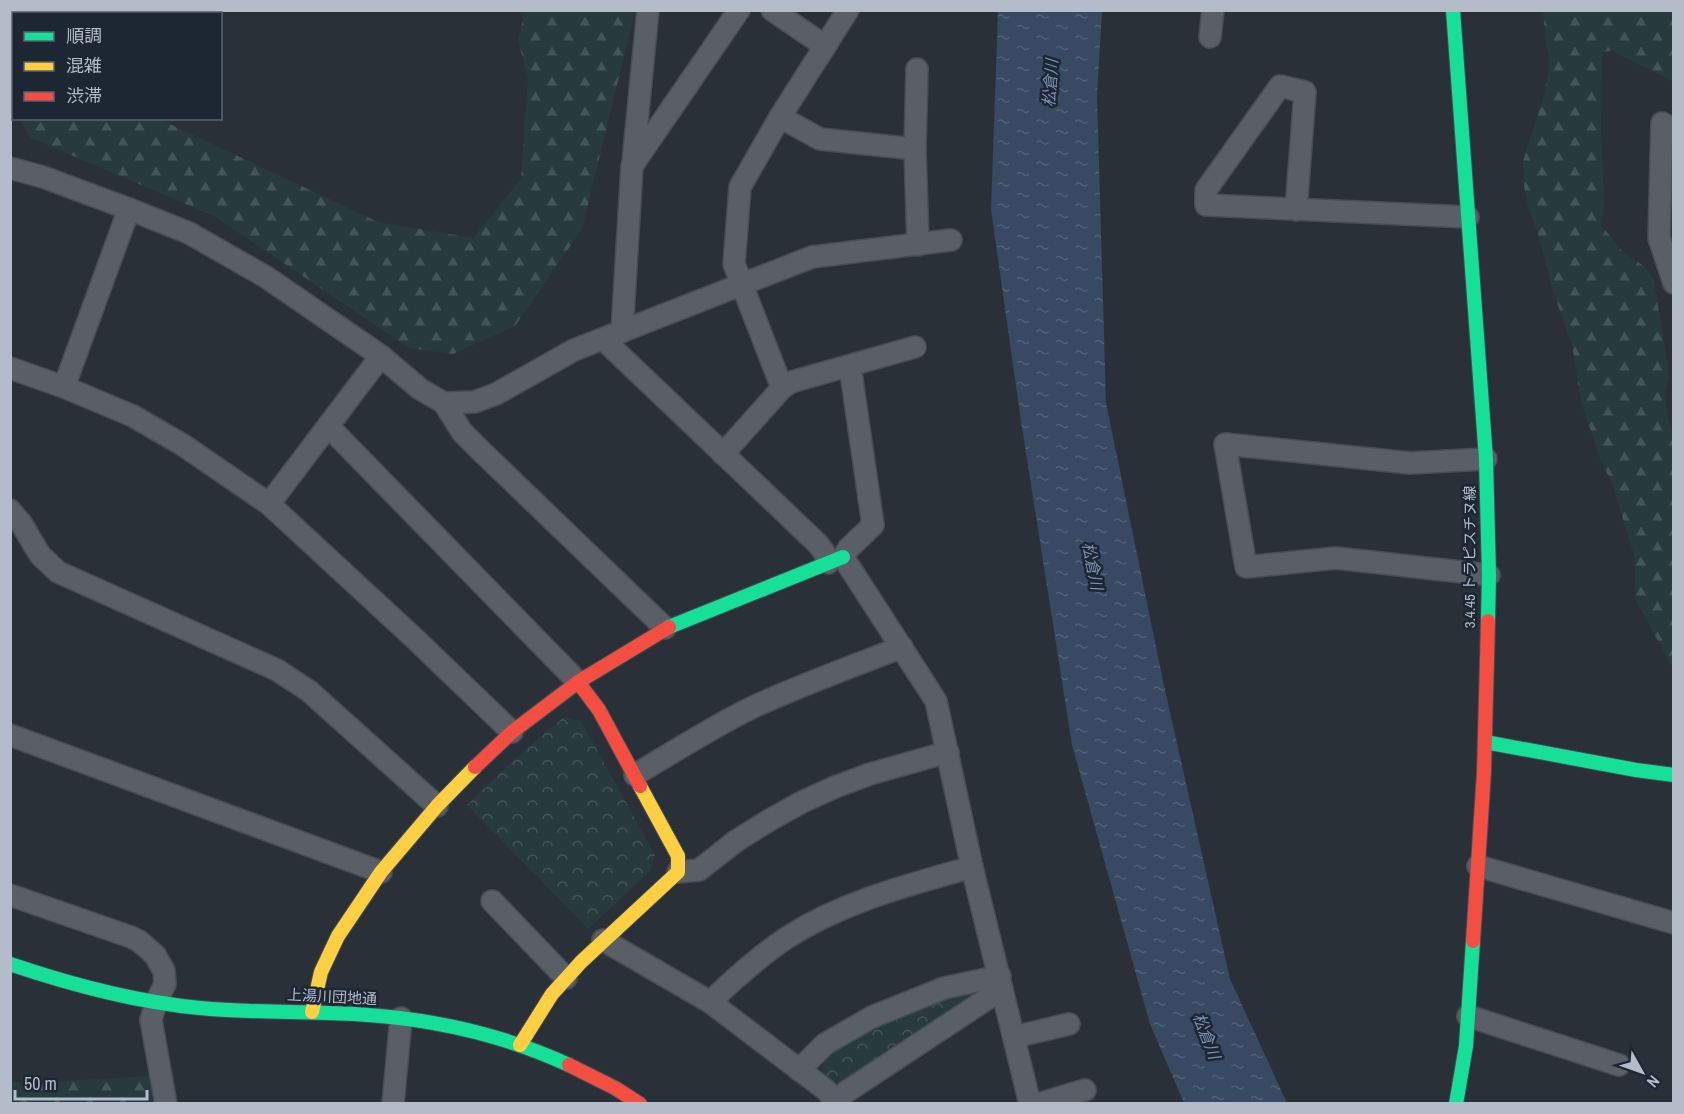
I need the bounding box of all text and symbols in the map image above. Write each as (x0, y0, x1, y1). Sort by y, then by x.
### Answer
legend (12, 12, 222, 120)
text: 順調 (66, 23, 102, 48)
text: 混雑 (66, 53, 102, 78)
water label: 松倉川 (1037, 56, 1063, 108)
text: 渋滞 (66, 83, 102, 108)
street label: 3.4.45 トラピスチヌ線 (1459, 486, 1480, 628)
water label: 松倉川 (1078, 540, 1109, 594)
street label: 上湯川団地通 (287, 984, 378, 1009)
water label: 松倉川 (1188, 1010, 1227, 1064)
north arrow (1612, 1042, 1672, 1102)
scale bar (15, 1063, 147, 1101)
text: 50 m (24, 1071, 57, 1096)
text: N (1642, 1071, 1665, 1092)

